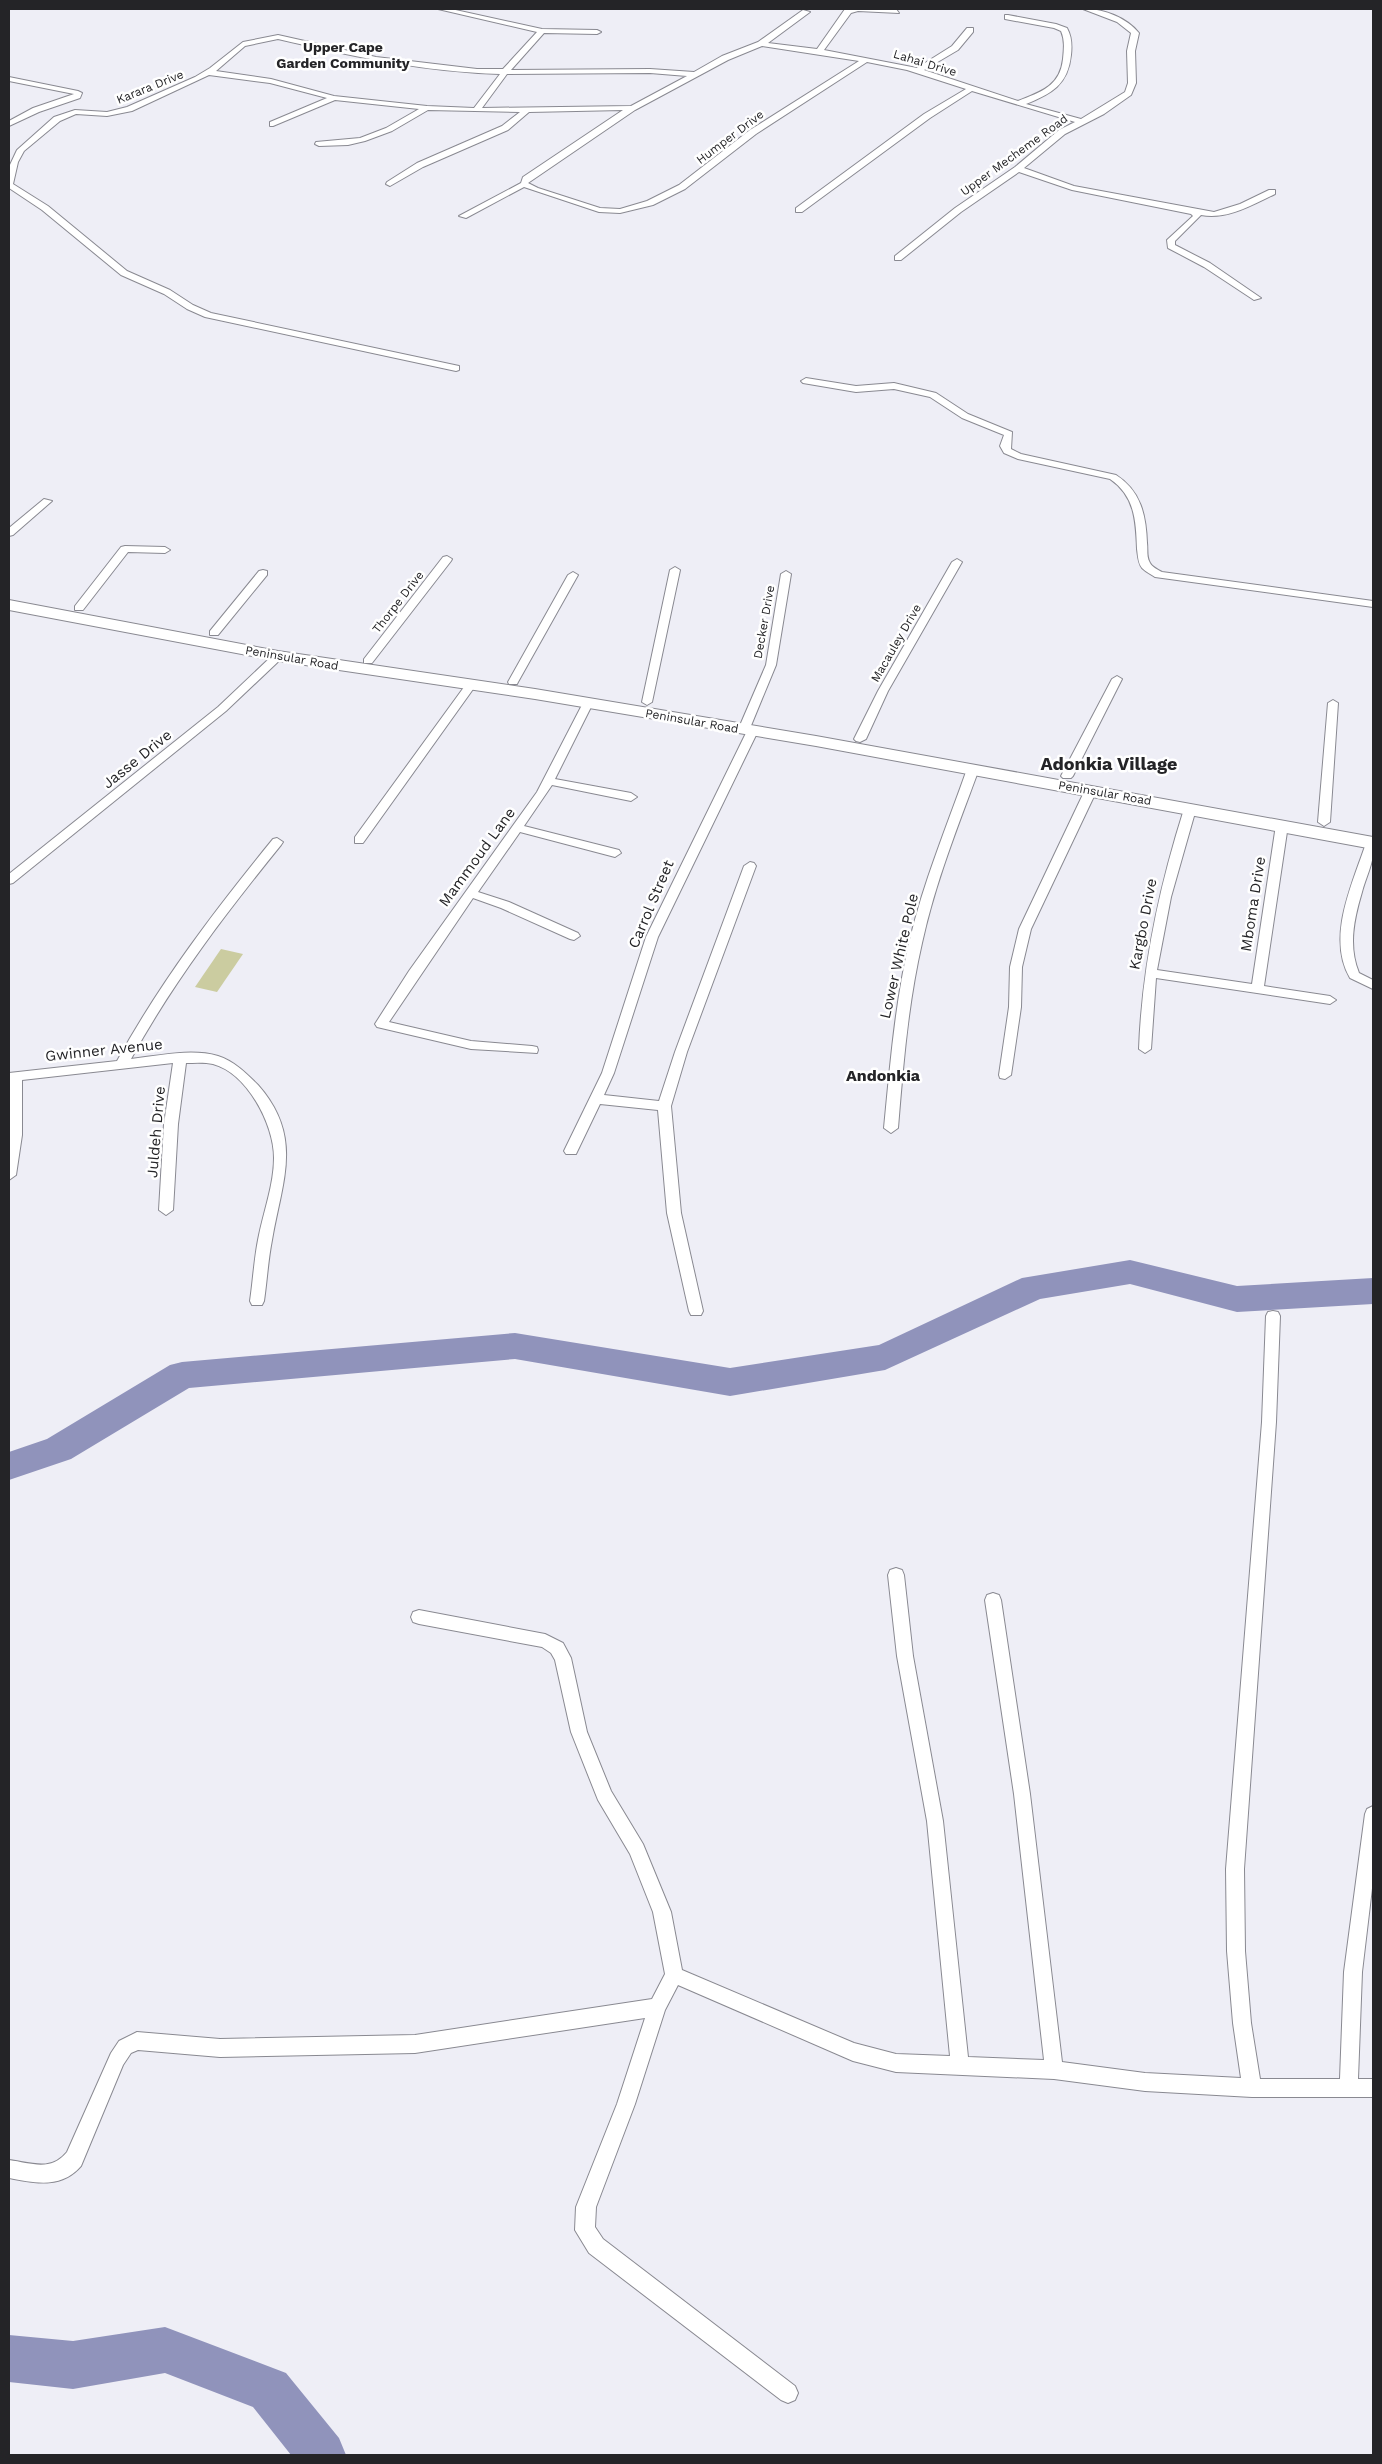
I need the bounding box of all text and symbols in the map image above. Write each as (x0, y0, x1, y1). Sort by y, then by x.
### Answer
district label: Upper Cape Garden Community (276, 39, 410, 71)
street label: Lahai Drive (892, 47, 958, 79)
street label: Karara Drive (114, 67, 186, 107)
street label: Humper Drive (694, 107, 766, 167)
street label: Upper Mecheme Road (958, 111, 1070, 199)
street label: Thorpe Drive (369, 568, 427, 636)
street label: Decker Drive (751, 584, 777, 660)
street label: Macauley Drive (868, 601, 924, 685)
street label: Peninsular Road (244, 643, 340, 673)
street label: Peninsular Road (644, 706, 740, 736)
street label: Jasse Drive (99, 726, 175, 792)
district label: Adonkia Village (1041, 753, 1177, 774)
street label: Peninsular Road (1057, 778, 1153, 808)
street label: Mammoud Lane (435, 804, 519, 910)
street label: Mboma Drive (1237, 855, 1269, 953)
street label: Carrol Street (624, 857, 678, 951)
street label: Kargbo Drive (1125, 877, 1161, 971)
street label: Lower White Pole (876, 892, 922, 1020)
street label: Gwinner Avenue (44, 1035, 164, 1065)
district label: Andonkia (846, 1066, 921, 1085)
street label: Juldeh Drive (143, 1085, 169, 1179)

